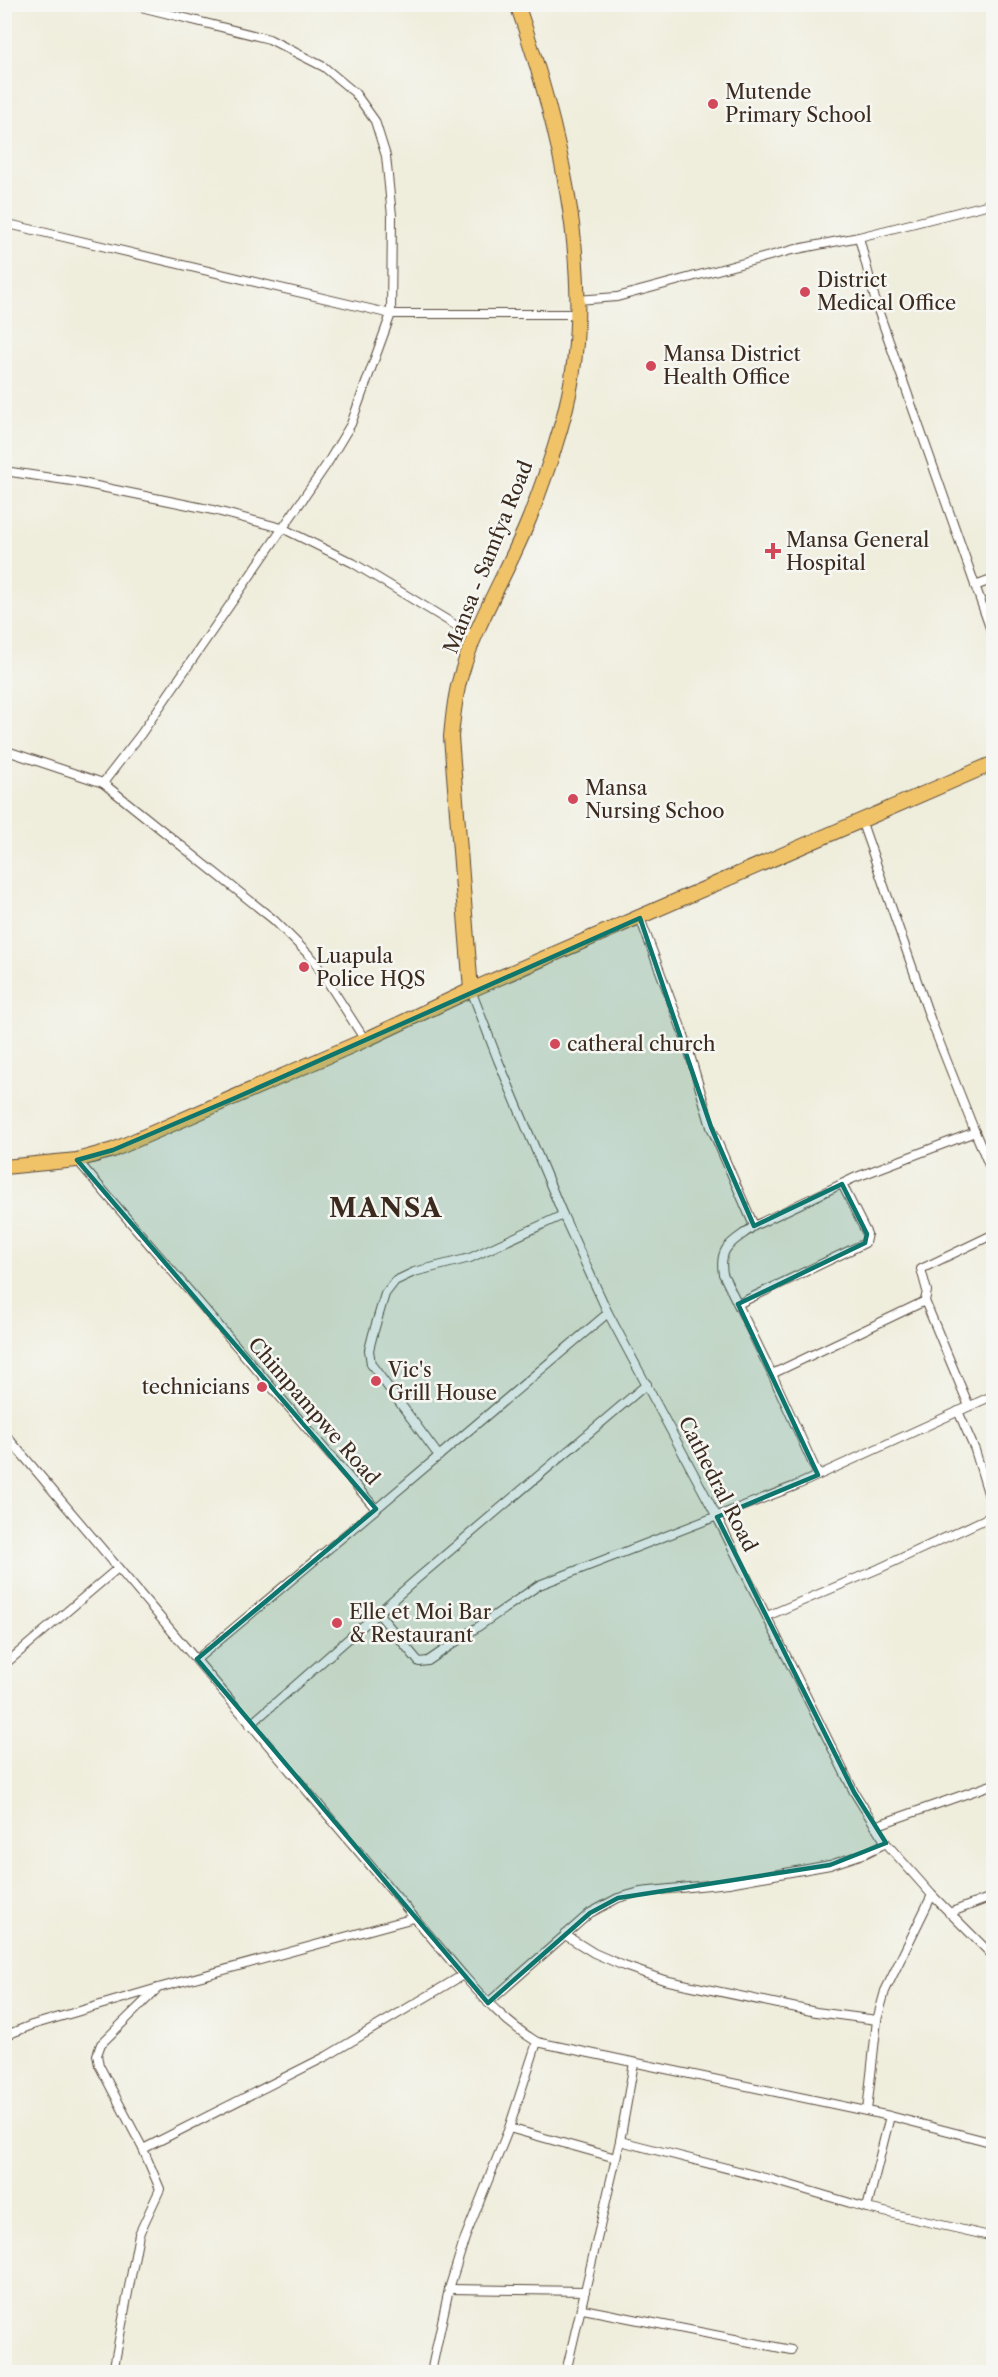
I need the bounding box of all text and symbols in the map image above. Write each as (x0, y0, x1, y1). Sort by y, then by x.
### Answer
place label: Mutende Primary School (725, 80, 872, 127)
marker: Mutende Primary School (706, 97, 720, 111)
place label: District Medical Office (817, 268, 956, 315)
marker: District Medical Office (798, 285, 812, 299)
place label: Mansa District Health Office (663, 342, 801, 389)
marker: Mansa District Health Office (644, 359, 658, 373)
street label: Mansa - Samfya Road (438, 457, 538, 657)
place label: Mansa General Hospital (786, 528, 929, 575)
marker: Mansa General Hospital (764, 542, 782, 560)
place label: Mansa Nursing Schoo (585, 776, 725, 823)
marker: Mansa Nursing Schoo (566, 792, 580, 806)
place label: Luapula Police HQS (316, 944, 426, 991)
marker: Luapula Police HQS (297, 960, 311, 974)
place label: catheral church (567, 1032, 716, 1056)
marker: catheral church (548, 1037, 562, 1051)
district label: MANSA (329, 1192, 443, 1224)
street label: Chimpampwe Road (243, 1332, 385, 1490)
place label: Vic's Grill House (387, 1358, 497, 1405)
marker: Vic's Grill House (369, 1374, 383, 1388)
place label: technicians (142, 1375, 250, 1399)
marker: technicians (255, 1380, 269, 1394)
street label: Cathedral Road (674, 1412, 762, 1556)
place label: Elle et Moi Bar & Restaurant (349, 1600, 492, 1647)
marker: Elle et Moi Bar & Restaurant (330, 1616, 344, 1630)

